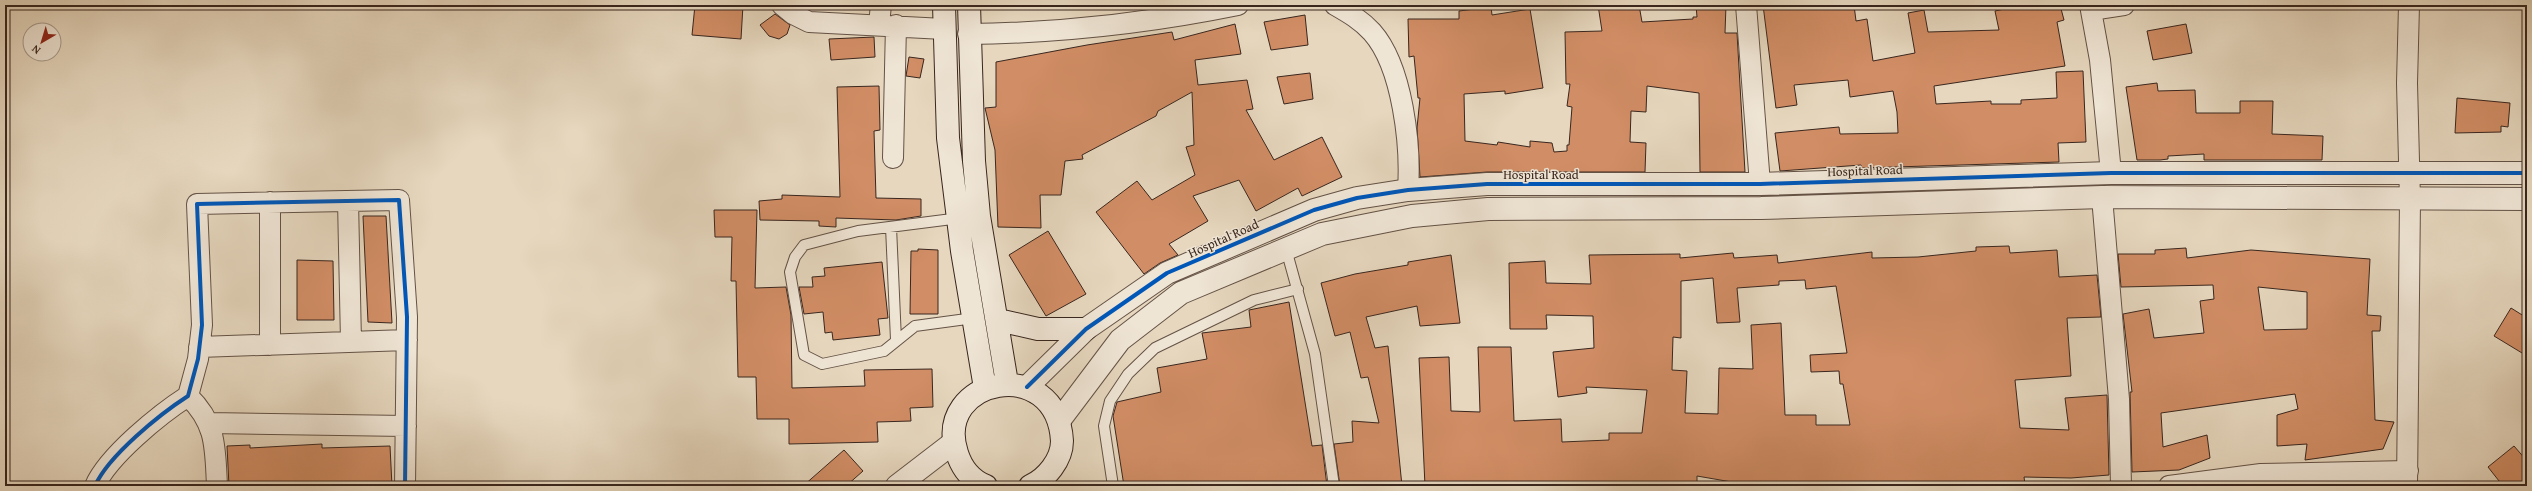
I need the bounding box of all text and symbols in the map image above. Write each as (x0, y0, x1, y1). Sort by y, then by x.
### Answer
north arrow (22, 22, 62, 62)
text: N (28, 41, 44, 58)
street label: Hospital Road (1827, 160, 1903, 181)
street label: Hospital Road (1503, 165, 1579, 184)
street label: Hospital Road (1185, 214, 1262, 262)

